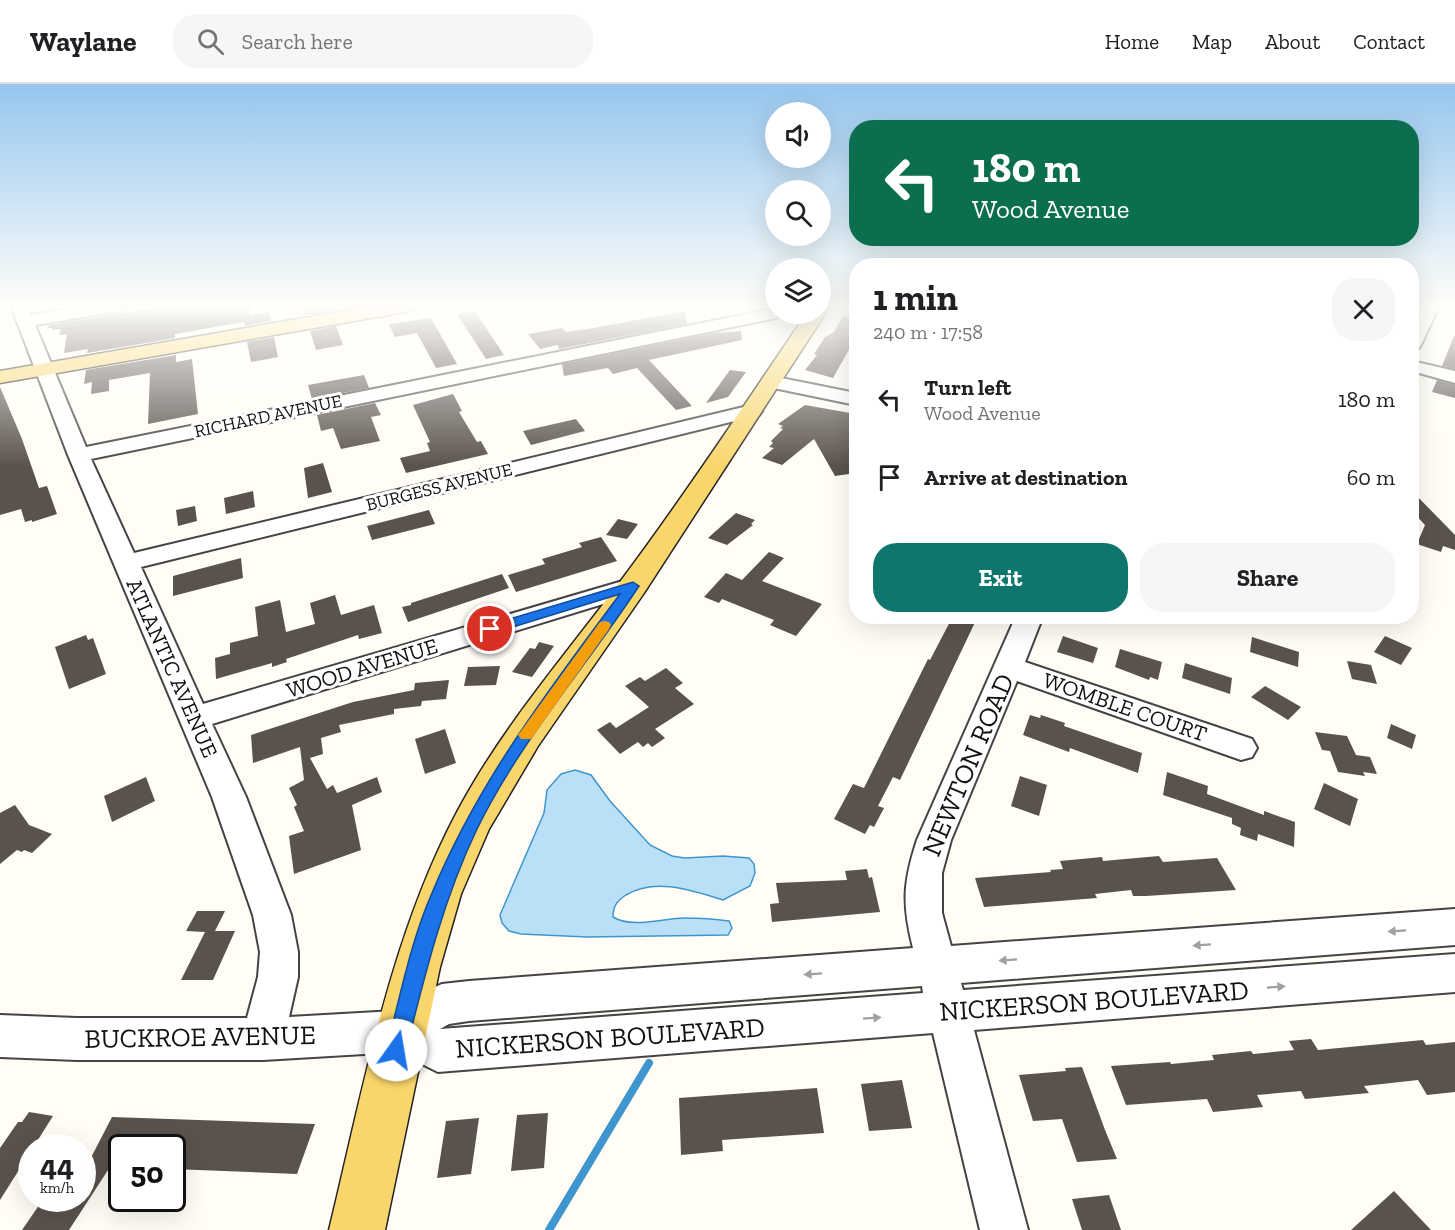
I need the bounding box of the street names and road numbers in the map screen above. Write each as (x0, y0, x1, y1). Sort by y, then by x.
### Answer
street label: RICHARD AVENUE (192, 390, 344, 442)
street label: BURGESS AVENUE (364, 458, 514, 516)
street label: ATLANTIC AVENUE (120, 574, 224, 762)
street label: WOOD AVENUE (283, 632, 441, 704)
street label: WOMBLE COURT (1040, 666, 1211, 748)
street label: NEWTON ROAD (915, 669, 1021, 861)
street label: NICKERSON BOULEVARD (938, 974, 1250, 1028)
street label: NICKERSON BOULEVARD (454, 1011, 766, 1065)
street label: BUCKROE AVENUE (84, 1019, 316, 1055)

